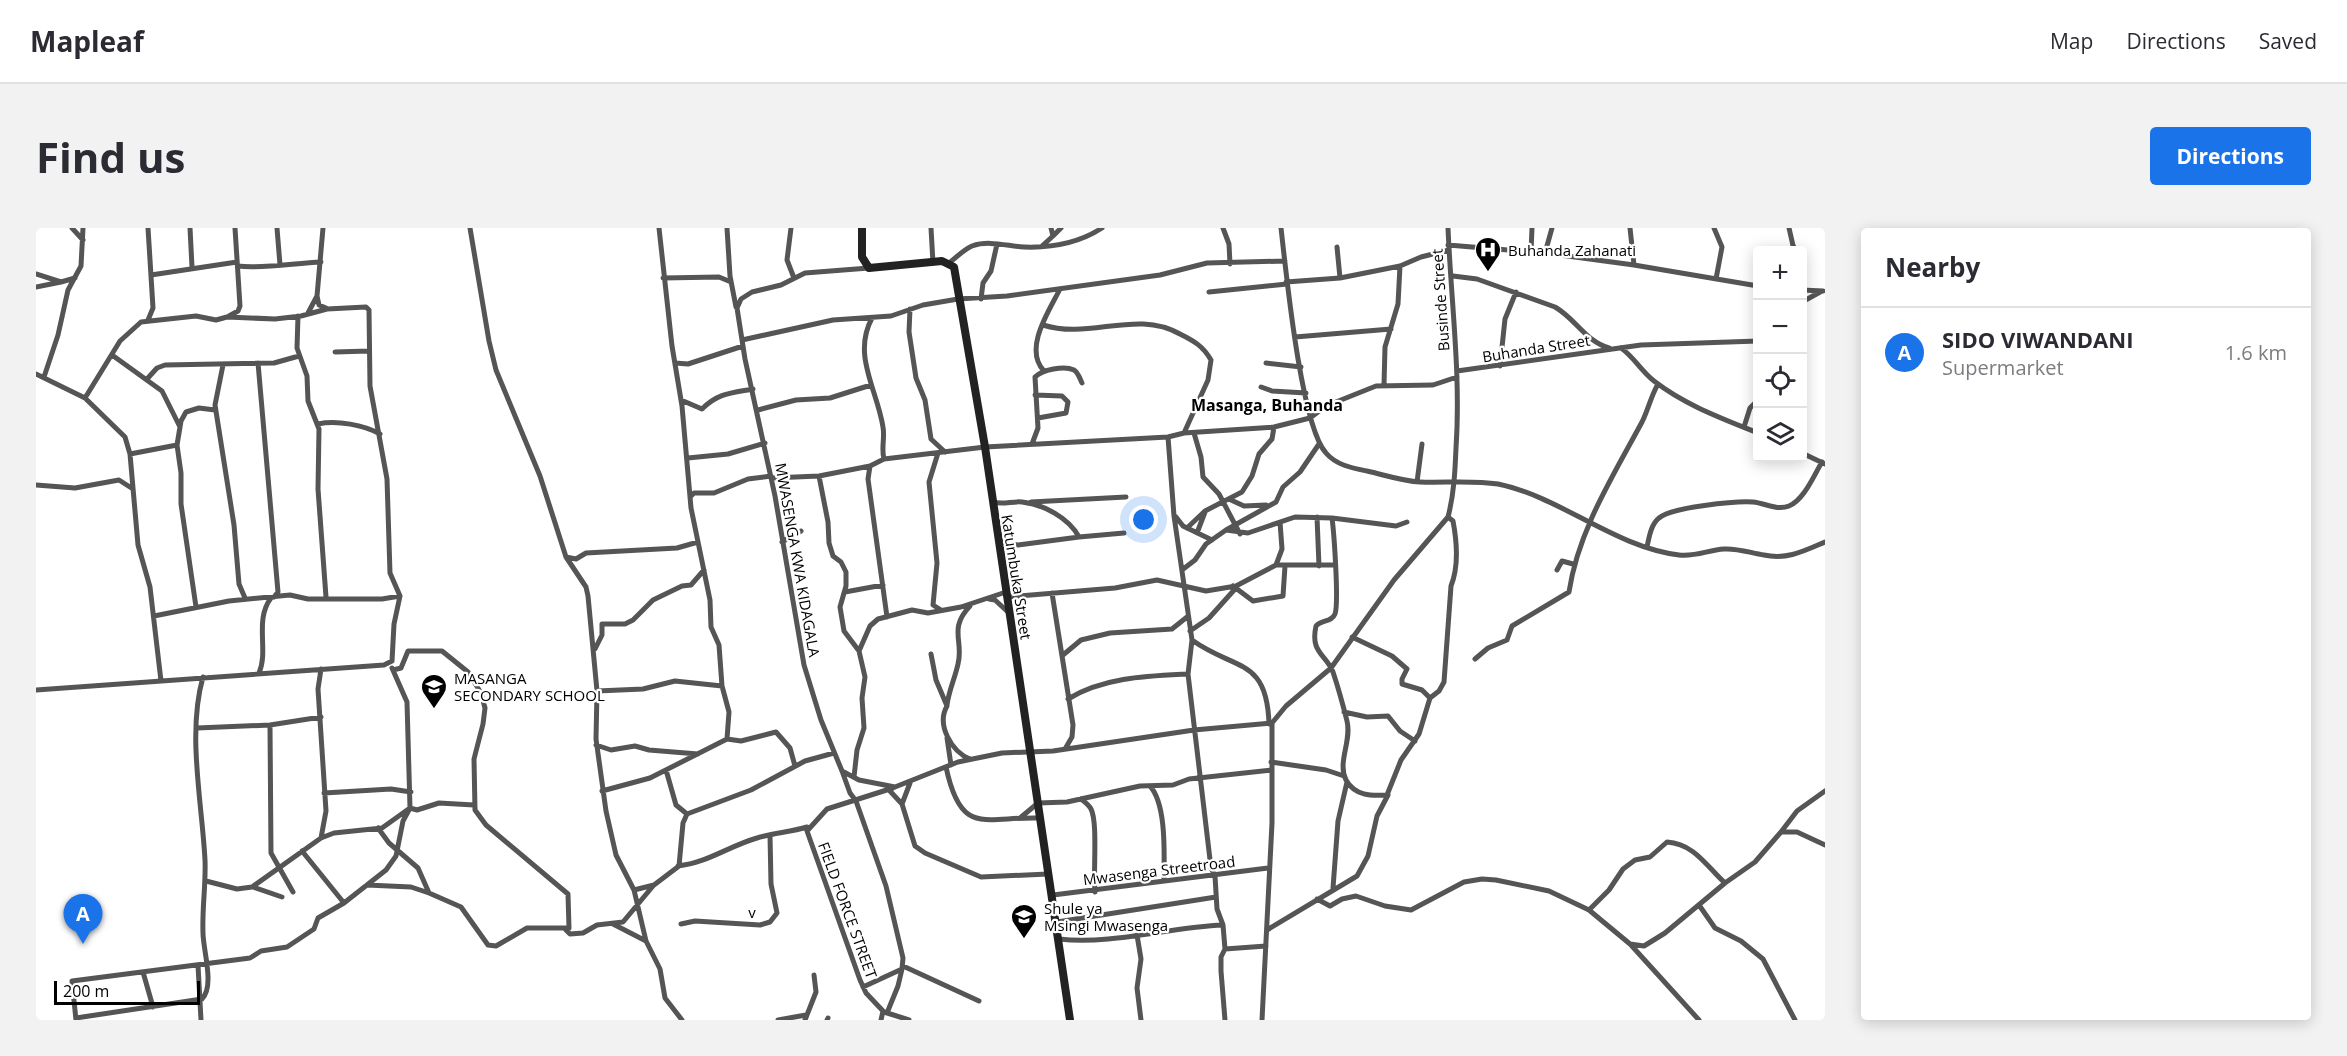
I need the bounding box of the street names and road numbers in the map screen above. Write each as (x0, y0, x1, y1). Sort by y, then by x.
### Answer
street label: Businde Street (1426, 248, 1454, 352)
street label: Buhanda Street (1481, 330, 1591, 366)
street label: MWASENGA KWA KIDAGALA (771, 461, 825, 659)
street label: Katumbuka Street (997, 513, 1037, 641)
street label: FIELD FORCE STREET (814, 839, 882, 982)
street label: Mwasenga Streetroad (1082, 851, 1236, 889)
street label: v (748, 902, 756, 922)

